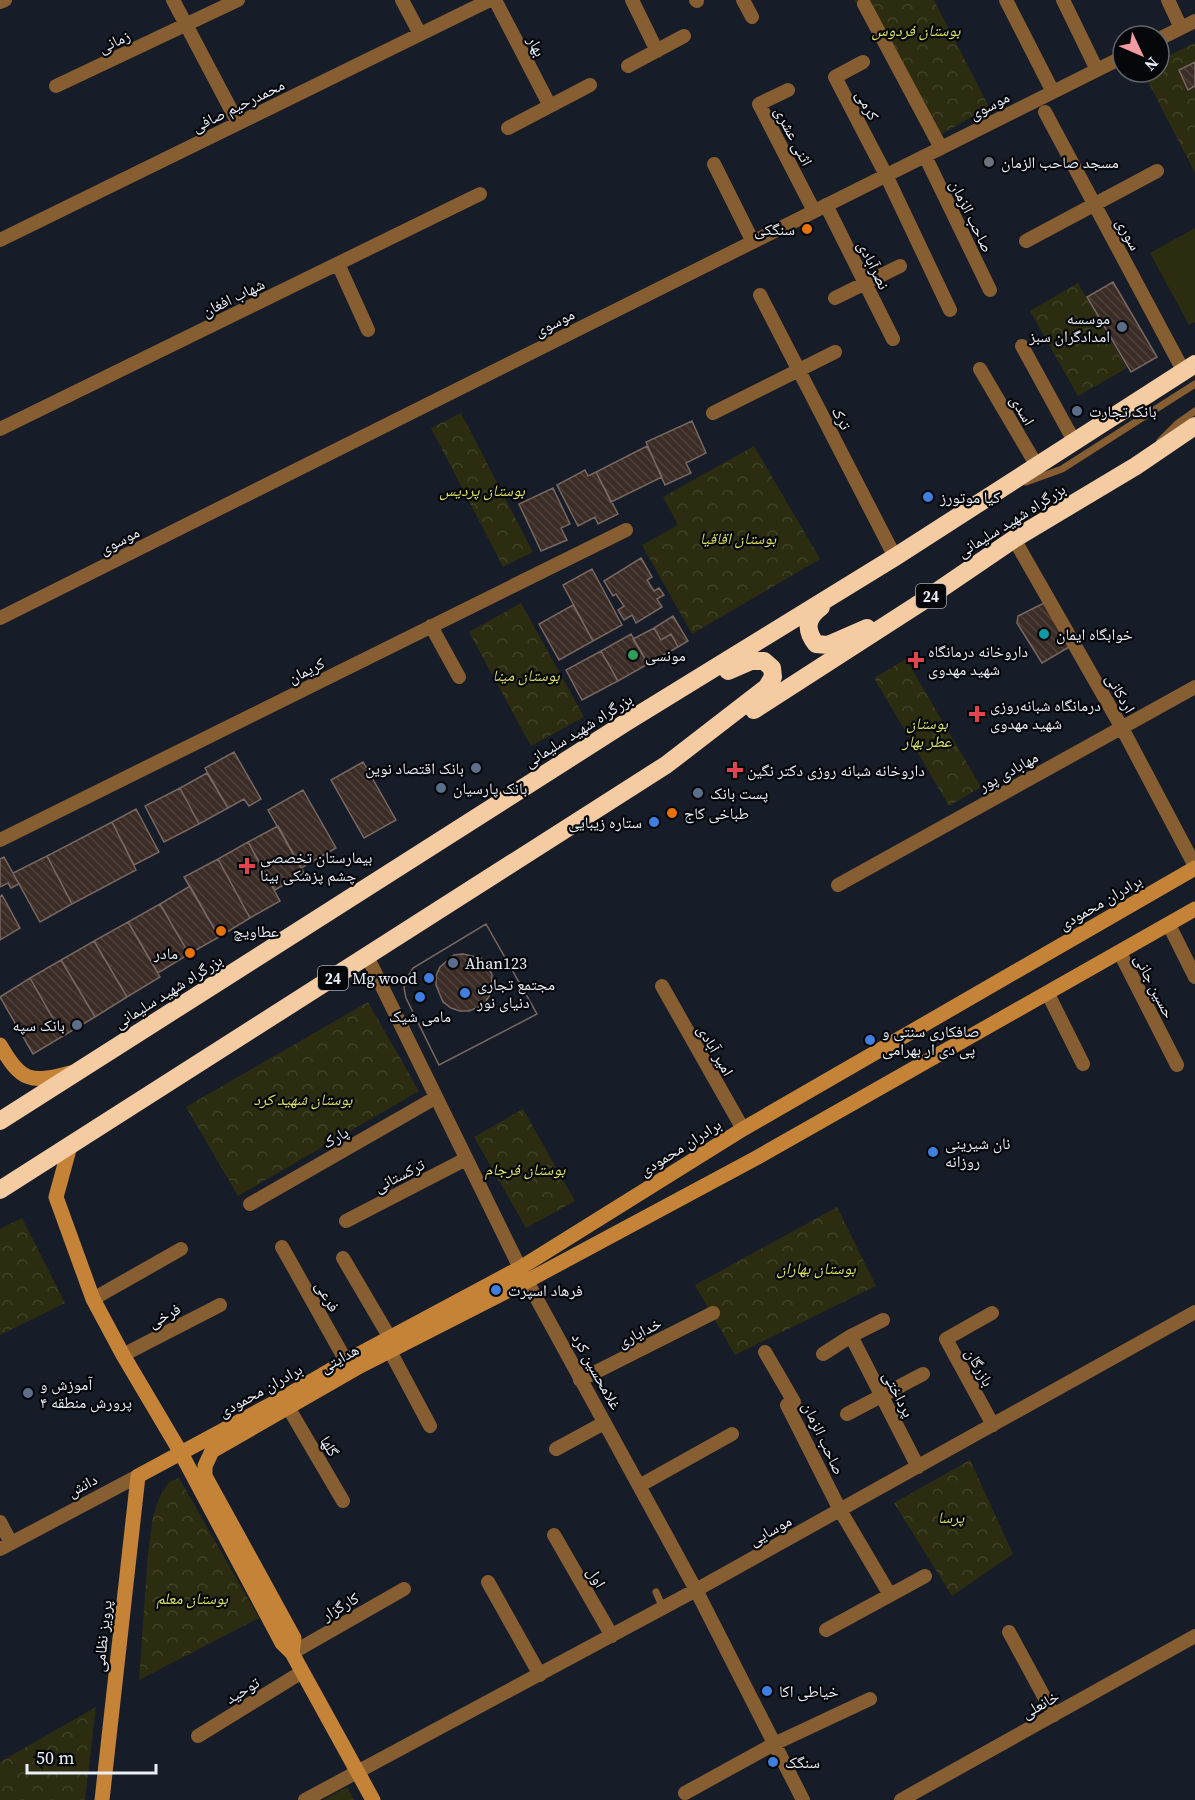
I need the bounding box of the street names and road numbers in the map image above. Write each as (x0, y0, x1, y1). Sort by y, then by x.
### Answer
street label: زمانی (94, 24, 134, 58)
street label: بهار (522, 31, 552, 60)
street label: محمدرحیم صافی (188, 73, 288, 137)
street label: کرمی (851, 86, 885, 124)
street label: موسوی (965, 86, 1013, 124)
street label: اثنی عشری (770, 103, 818, 169)
street label: صاحب الزمان (945, 176, 999, 256)
street label: سوری (1111, 214, 1147, 254)
street label: نصرآبادی (853, 237, 895, 293)
street label: شهاب افغان (198, 272, 268, 322)
street label: موسوی (530, 303, 578, 341)
street label: اسدی (1006, 391, 1040, 429)
street label: ترک (827, 403, 857, 434)
street label: بزرگراه شهید سلیمانی (953, 478, 1069, 562)
street label: موسوی (95, 521, 143, 559)
road number: 24 (916, 584, 946, 608)
street label: کریمان (284, 651, 329, 688)
street label: اردکانی (1101, 669, 1141, 717)
street label: بزرگراه شهید سلیمانی (520, 688, 636, 772)
street label: مهابادی پور (973, 746, 1042, 797)
street label: برادران محمودی (1054, 869, 1146, 935)
street label: بزرگراه شهید سلیمانی (110, 949, 226, 1033)
street label: حسین جانی (1129, 950, 1181, 1022)
road number: 24 (318, 966, 348, 990)
street label: امیر آبادی (693, 1020, 739, 1080)
street label: برادران محمودی (635, 1113, 725, 1181)
street label: پارک (318, 1121, 353, 1153)
street label: ترکستانی (370, 1153, 428, 1197)
street label: فرعی (311, 1277, 345, 1315)
street label: فرخی (144, 1297, 184, 1333)
street label: خدایاری (613, 1311, 665, 1353)
street label: غلامحسین کرد (567, 1329, 627, 1413)
street label: هدایتی (315, 1338, 363, 1378)
street label: بازرگان (960, 1344, 1000, 1390)
street label: برادران محمودی (214, 1358, 306, 1422)
street label: پرداختی (878, 1367, 920, 1421)
street label: صاحب الزمان (798, 1398, 850, 1478)
street label: گلها (315, 1432, 345, 1461)
street label: دانش (63, 1468, 101, 1502)
street label: موسایی (745, 1509, 795, 1551)
street label: اول (582, 1562, 612, 1592)
street label: کارگزار (316, 1586, 363, 1626)
street label: پرویز نظامی (87, 1599, 117, 1673)
street label: توحید (221, 1671, 264, 1709)
street label: خانعلی (1017, 1685, 1063, 1723)

